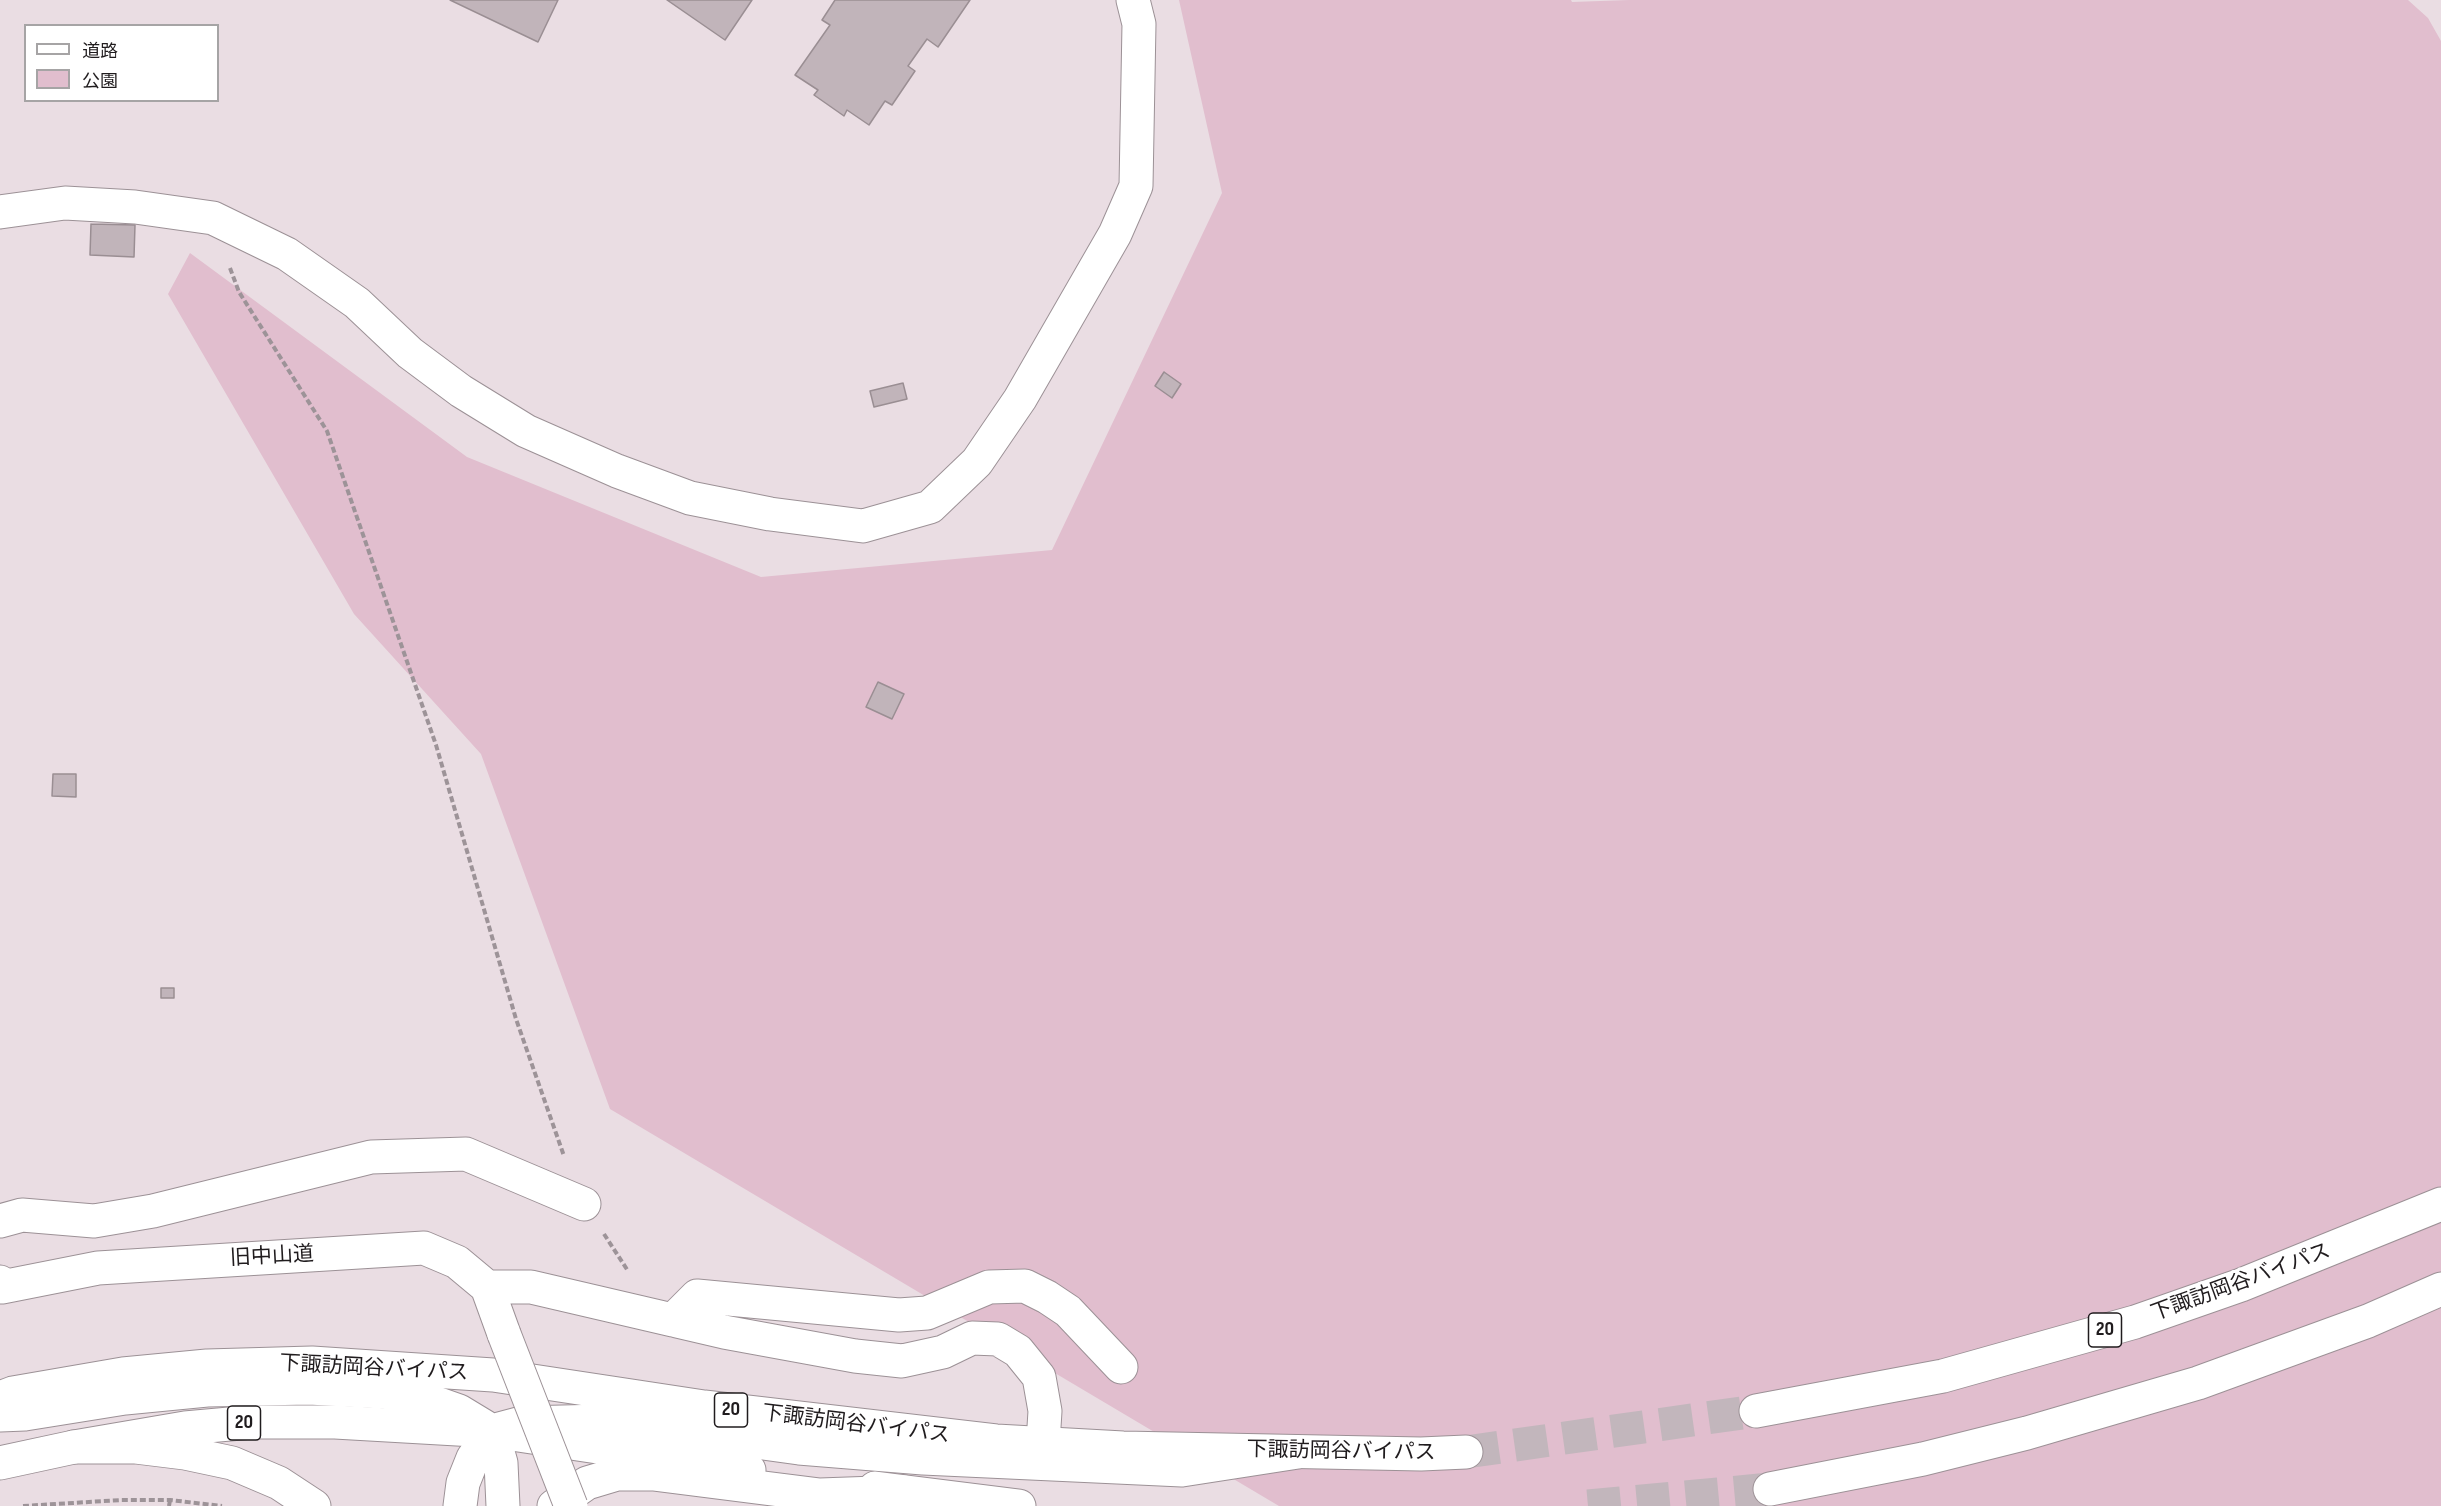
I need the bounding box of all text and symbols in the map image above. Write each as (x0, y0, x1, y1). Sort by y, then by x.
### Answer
legend (24, 24, 219, 102)
text: 道路 (82, 41, 118, 62)
text: 公園 (82, 71, 118, 92)
street label: 下諏訪岡谷バイパス (2148, 1239, 2334, 1327)
street label: 旧中山道 (229, 1242, 315, 1272)
road number: 20 (2088, 1313, 2122, 1347)
street label: 下諏訪岡谷バイパス (279, 1351, 469, 1387)
road number: 20 (714, 1393, 748, 1427)
street label: 下諏訪岡谷バイパス (761, 1401, 951, 1449)
road number: 20 (228, 1406, 260, 1440)
street label: 下諏訪岡谷バイパス (1246, 1438, 1436, 1466)

